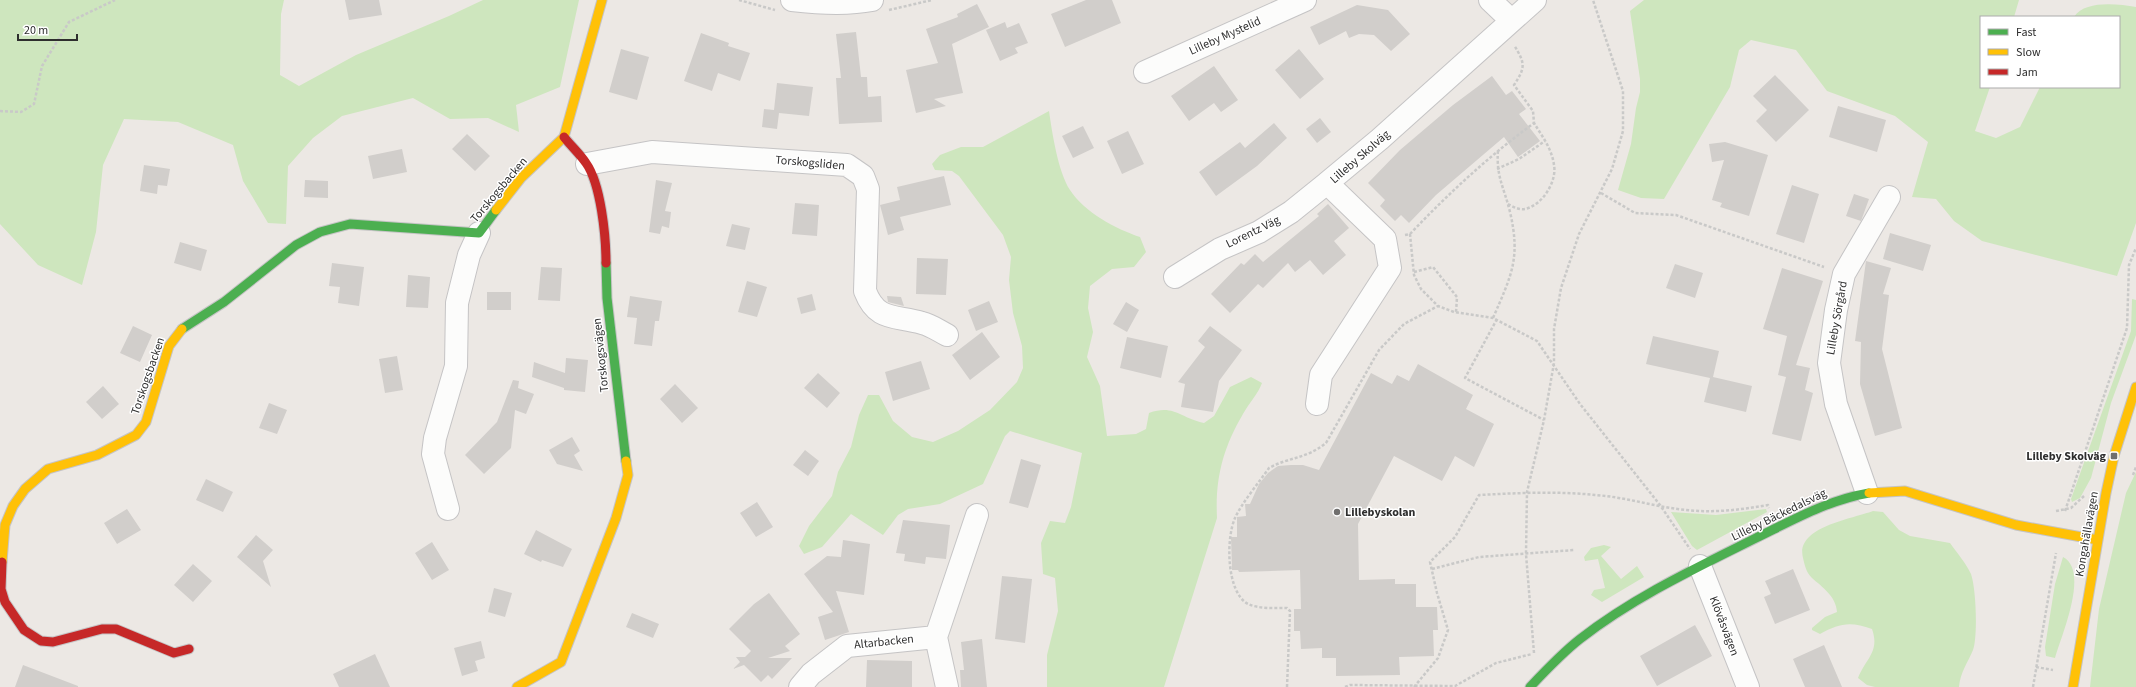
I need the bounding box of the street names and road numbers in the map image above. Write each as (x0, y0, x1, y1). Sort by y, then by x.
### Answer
street label: Lilleby Mystelid (1186, 13, 1264, 59)
street label: Lilleby Skolväg (1326, 126, 1394, 188)
street label: Torskogsliden (774, 151, 846, 175)
street label: Torskogsbacken (467, 154, 531, 226)
street label: Lorentz Väg (1223, 212, 1283, 252)
street label: Lilleby Sörgård (1822, 280, 1852, 356)
street label: Torskogsvägen (589, 317, 613, 393)
street label: Torskogsbacken (127, 335, 169, 417)
street label: Lilleby Bäckedalsväg (1729, 485, 1829, 545)
street label: Kongahällavägen (2071, 490, 2103, 578)
street label: Klövåsvägen (1705, 594, 1743, 658)
street label: Altarbacken (853, 630, 915, 654)

